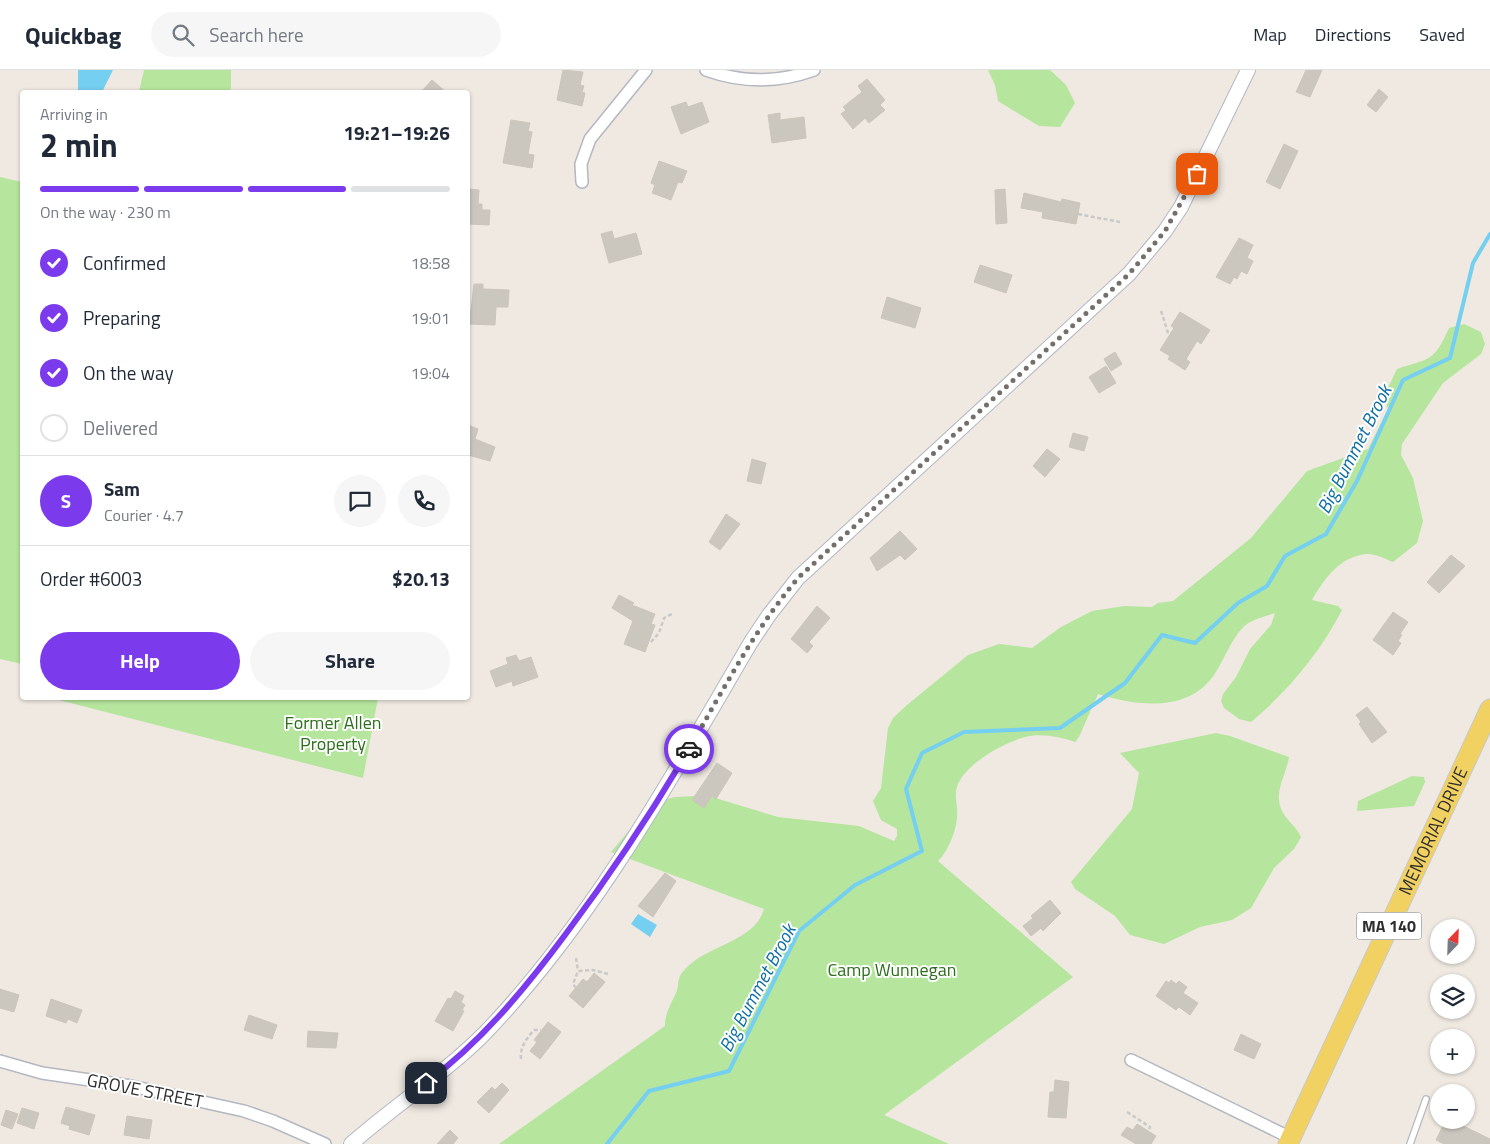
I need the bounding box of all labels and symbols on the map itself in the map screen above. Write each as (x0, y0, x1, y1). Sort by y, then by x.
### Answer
pin (1176, 153, 1218, 195)
water label: Big Bummet Brook (1309, 377, 1400, 518)
park label: Former Allen Property (284, 709, 382, 757)
courier (664, 724, 714, 774)
street label: MEMORIAL DRIVE (1391, 762, 1474, 899)
road number: MA 140 (1356, 912, 1422, 939)
water label: Big Bummet Brook (711, 917, 804, 1057)
north arrow (1430, 919, 1475, 964)
park label: Camp Wunnegan (828, 956, 956, 983)
pin (405, 1062, 447, 1104)
street label: GROVE STREET (85, 1066, 206, 1115)

